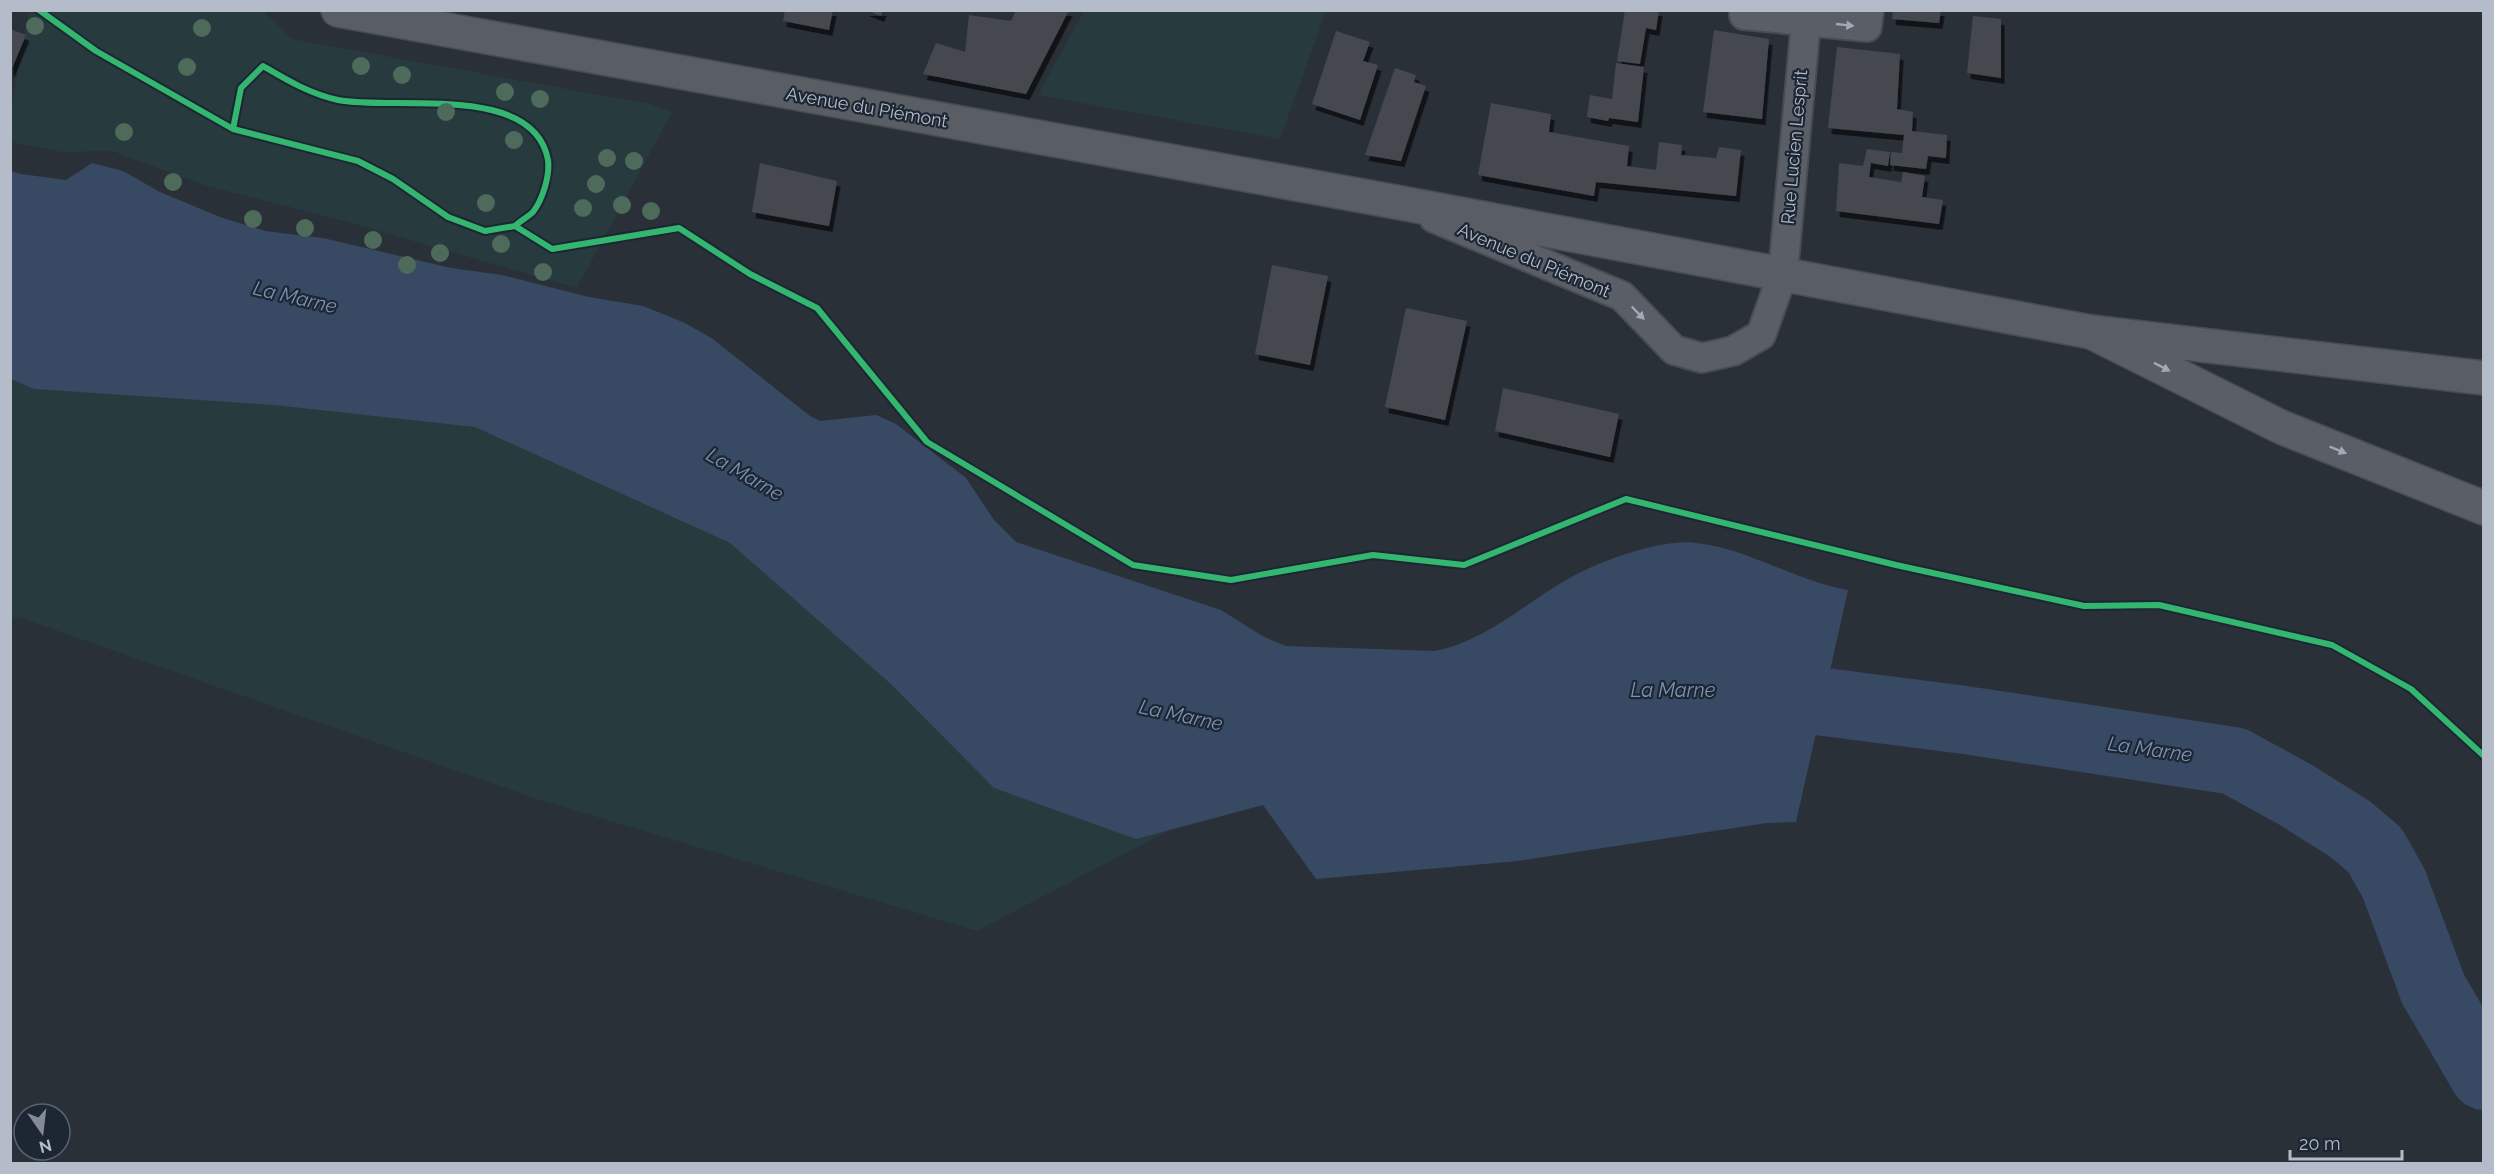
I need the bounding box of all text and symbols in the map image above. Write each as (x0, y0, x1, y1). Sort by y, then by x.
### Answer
one-way arrow (1835, 20, 1854, 30)
street label: Rue Lucien Lesprit (1777, 69, 1811, 225)
street label: Avenue du Piémont (785, 82, 949, 132)
street label: Avenue du Piémont (1455, 218, 1613, 302)
water label: La Marne (251, 276, 339, 318)
one-way arrow (1631, 306, 1645, 320)
one-way arrow (2153, 362, 2171, 372)
water label: La Marne (702, 442, 788, 506)
one-way arrow (2330, 445, 2348, 455)
water label: La Marne (1631, 678, 1716, 702)
water label: La Marne (1137, 694, 1225, 736)
water label: La Marne (2106, 731, 2194, 767)
north arrow (12, 1102, 72, 1162)
scale bar (2290, 1123, 2402, 1161)
text: 20 m (2299, 1133, 2341, 1154)
text: N (37, 1135, 54, 1157)

